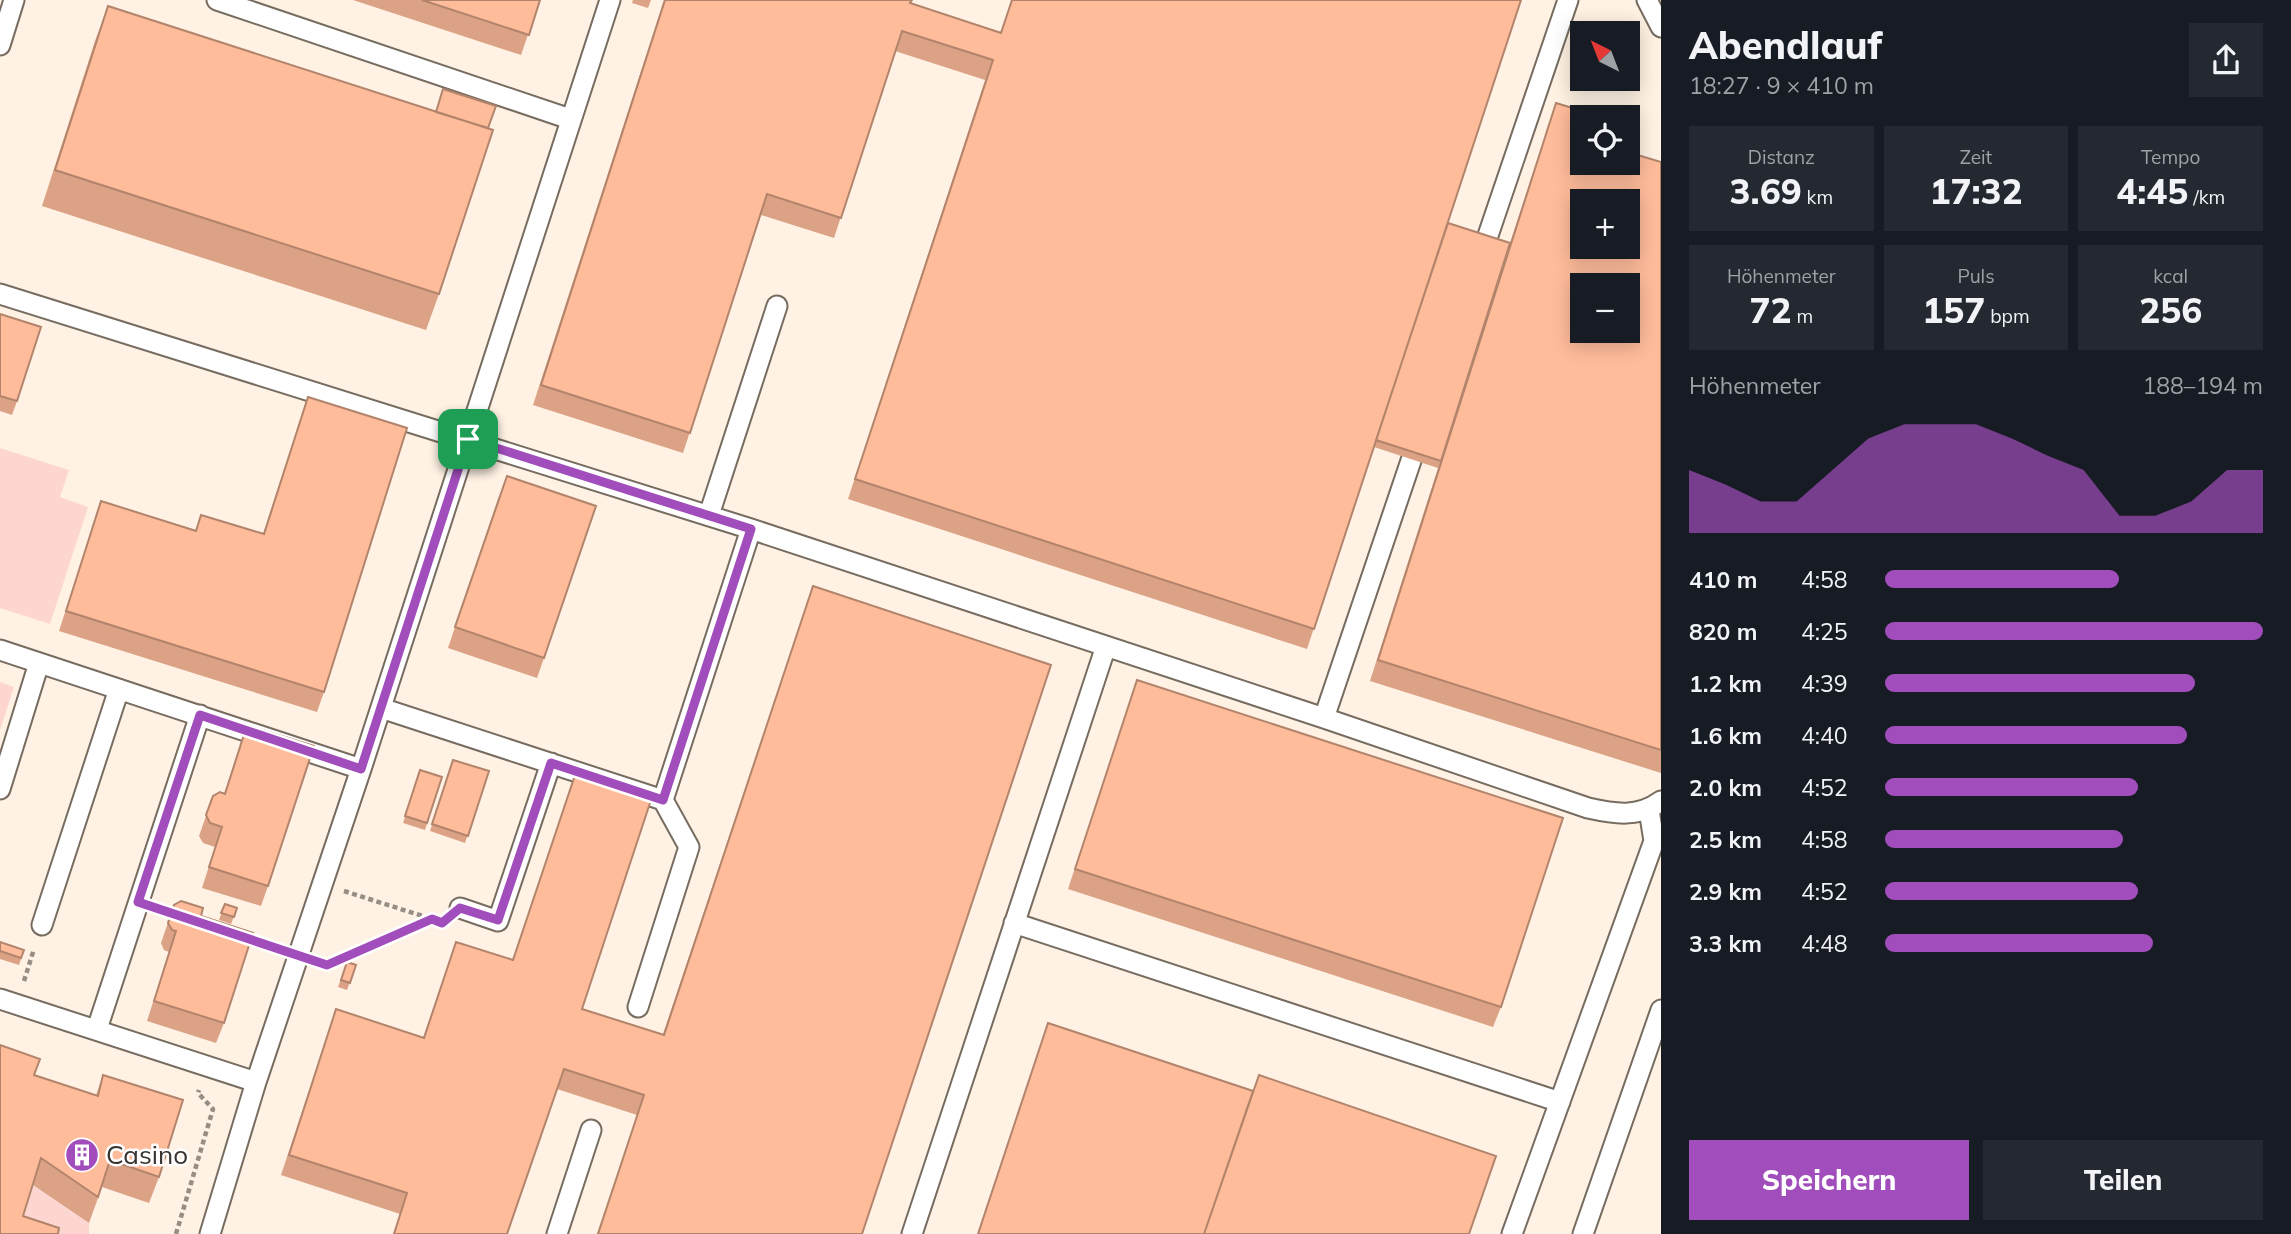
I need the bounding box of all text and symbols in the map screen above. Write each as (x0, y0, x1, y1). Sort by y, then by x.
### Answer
north arrow (1570, 21, 1640, 91)
map controls (1570, 21, 1640, 343)
text: Abendlauf (1689, 21, 1882, 69)
button: share (2189, 23, 2263, 97)
text: 18:27 · 9 × 410 m (1689, 71, 1874, 100)
button: locate (1570, 105, 1640, 175)
text: Distanz (1748, 145, 1815, 169)
text: Zeit (1960, 145, 1992, 169)
text: Tempo (2141, 145, 2200, 169)
text: 3.69 (1730, 169, 1802, 213)
text: 17:32 (1929, 169, 2023, 213)
text: 4:45 (2116, 169, 2188, 213)
text: km (1802, 185, 1833, 209)
text: /km (2188, 185, 2225, 209)
button: + (1570, 189, 1640, 259)
text: Höhenmeter (1727, 264, 1836, 288)
text: Puls (1957, 264, 1995, 288)
text: kcal (2153, 264, 2188, 288)
button: − (1570, 273, 1640, 343)
text: 72 (1749, 288, 1792, 332)
text: 157 (1922, 288, 1985, 332)
text: 256 (2139, 288, 2202, 332)
text: m (1792, 304, 1813, 328)
text: bpm (1985, 304, 2030, 328)
text: Höhenmeter (1689, 371, 1821, 400)
text: 188–194 m (2142, 371, 2263, 400)
pin (438, 409, 498, 469)
icon: arrive (449, 420, 487, 458)
text: 410 m (1689, 565, 1757, 594)
text: 4:58 (1801, 565, 1848, 594)
text: 820 m (1689, 617, 1757, 646)
text: 4:25 (1801, 617, 1848, 646)
text: 1.2 km (1689, 669, 1762, 698)
text: 4:39 (1801, 669, 1848, 698)
text: 1.6 km (1689, 721, 1762, 750)
text: 4:40 (1801, 721, 1848, 750)
text: 2.0 km (1689, 773, 1762, 802)
text: 4:52 (1801, 773, 1848, 802)
text: 2.5 km (1689, 825, 1762, 854)
text: 4:58 (1801, 825, 1848, 854)
text: 2.9 km (1689, 877, 1762, 906)
text: 4:52 (1801, 877, 1848, 906)
text: 3.3 km (1689, 929, 1762, 958)
text: 4:48 (1801, 929, 1848, 958)
building icon: Casino (63, 1136, 101, 1174)
place label: Casino (106, 1138, 188, 1171)
button: Speichern (1689, 1140, 1969, 1220)
button: Teilen (1983, 1140, 2263, 1220)

